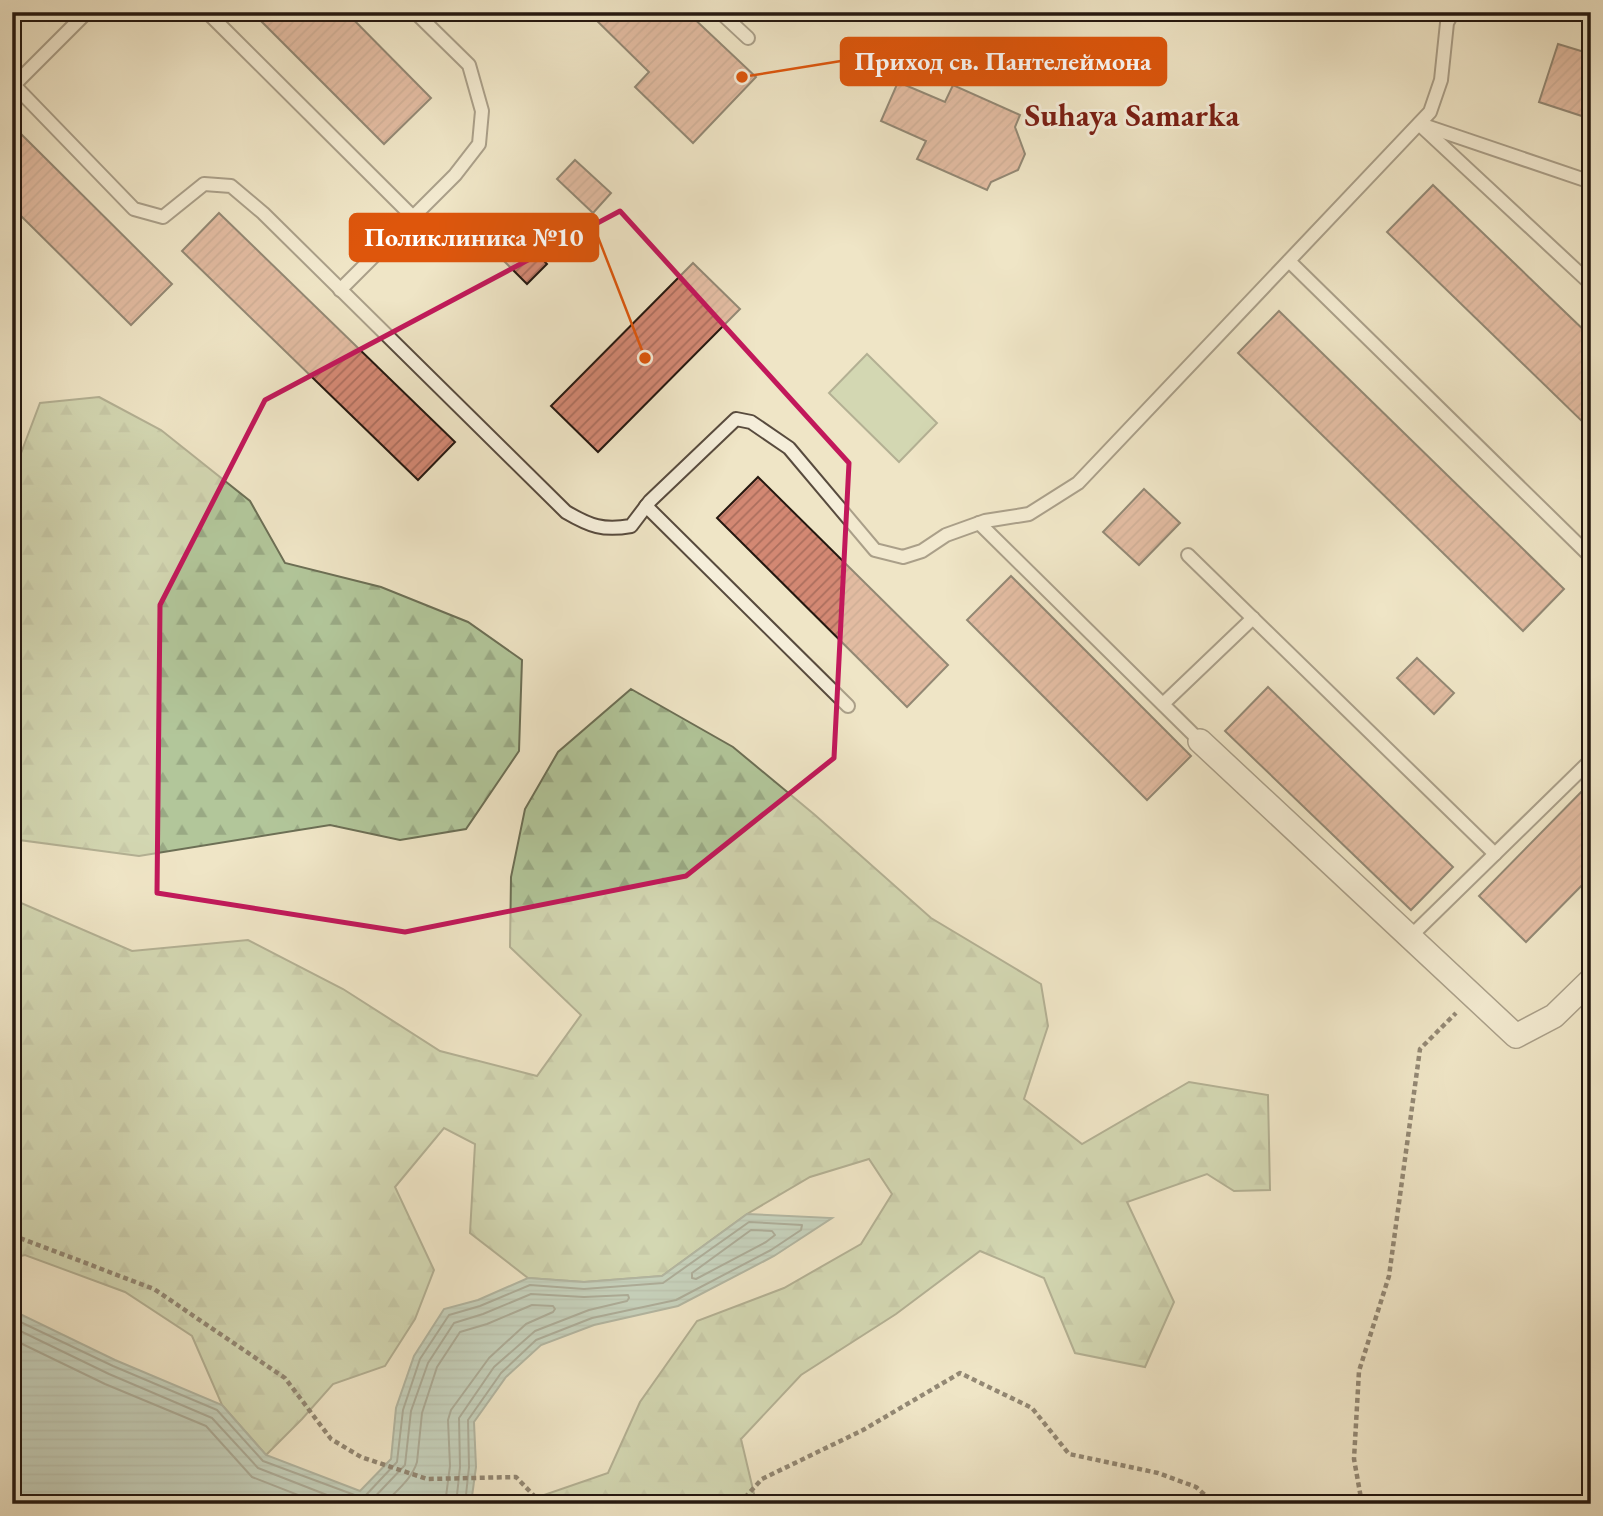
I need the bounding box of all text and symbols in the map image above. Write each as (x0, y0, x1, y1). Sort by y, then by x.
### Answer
callout: Приход св. Пантелеймона (841, 38, 1166, 85)
text: Приход св. Пантелеймона (855, 44, 1152, 78)
district label: Suhaya Samarka (1024, 94, 1241, 136)
callout: Поликлиника №10 (350, 214, 598, 261)
text: Поликлиника №10 (364, 220, 584, 254)

